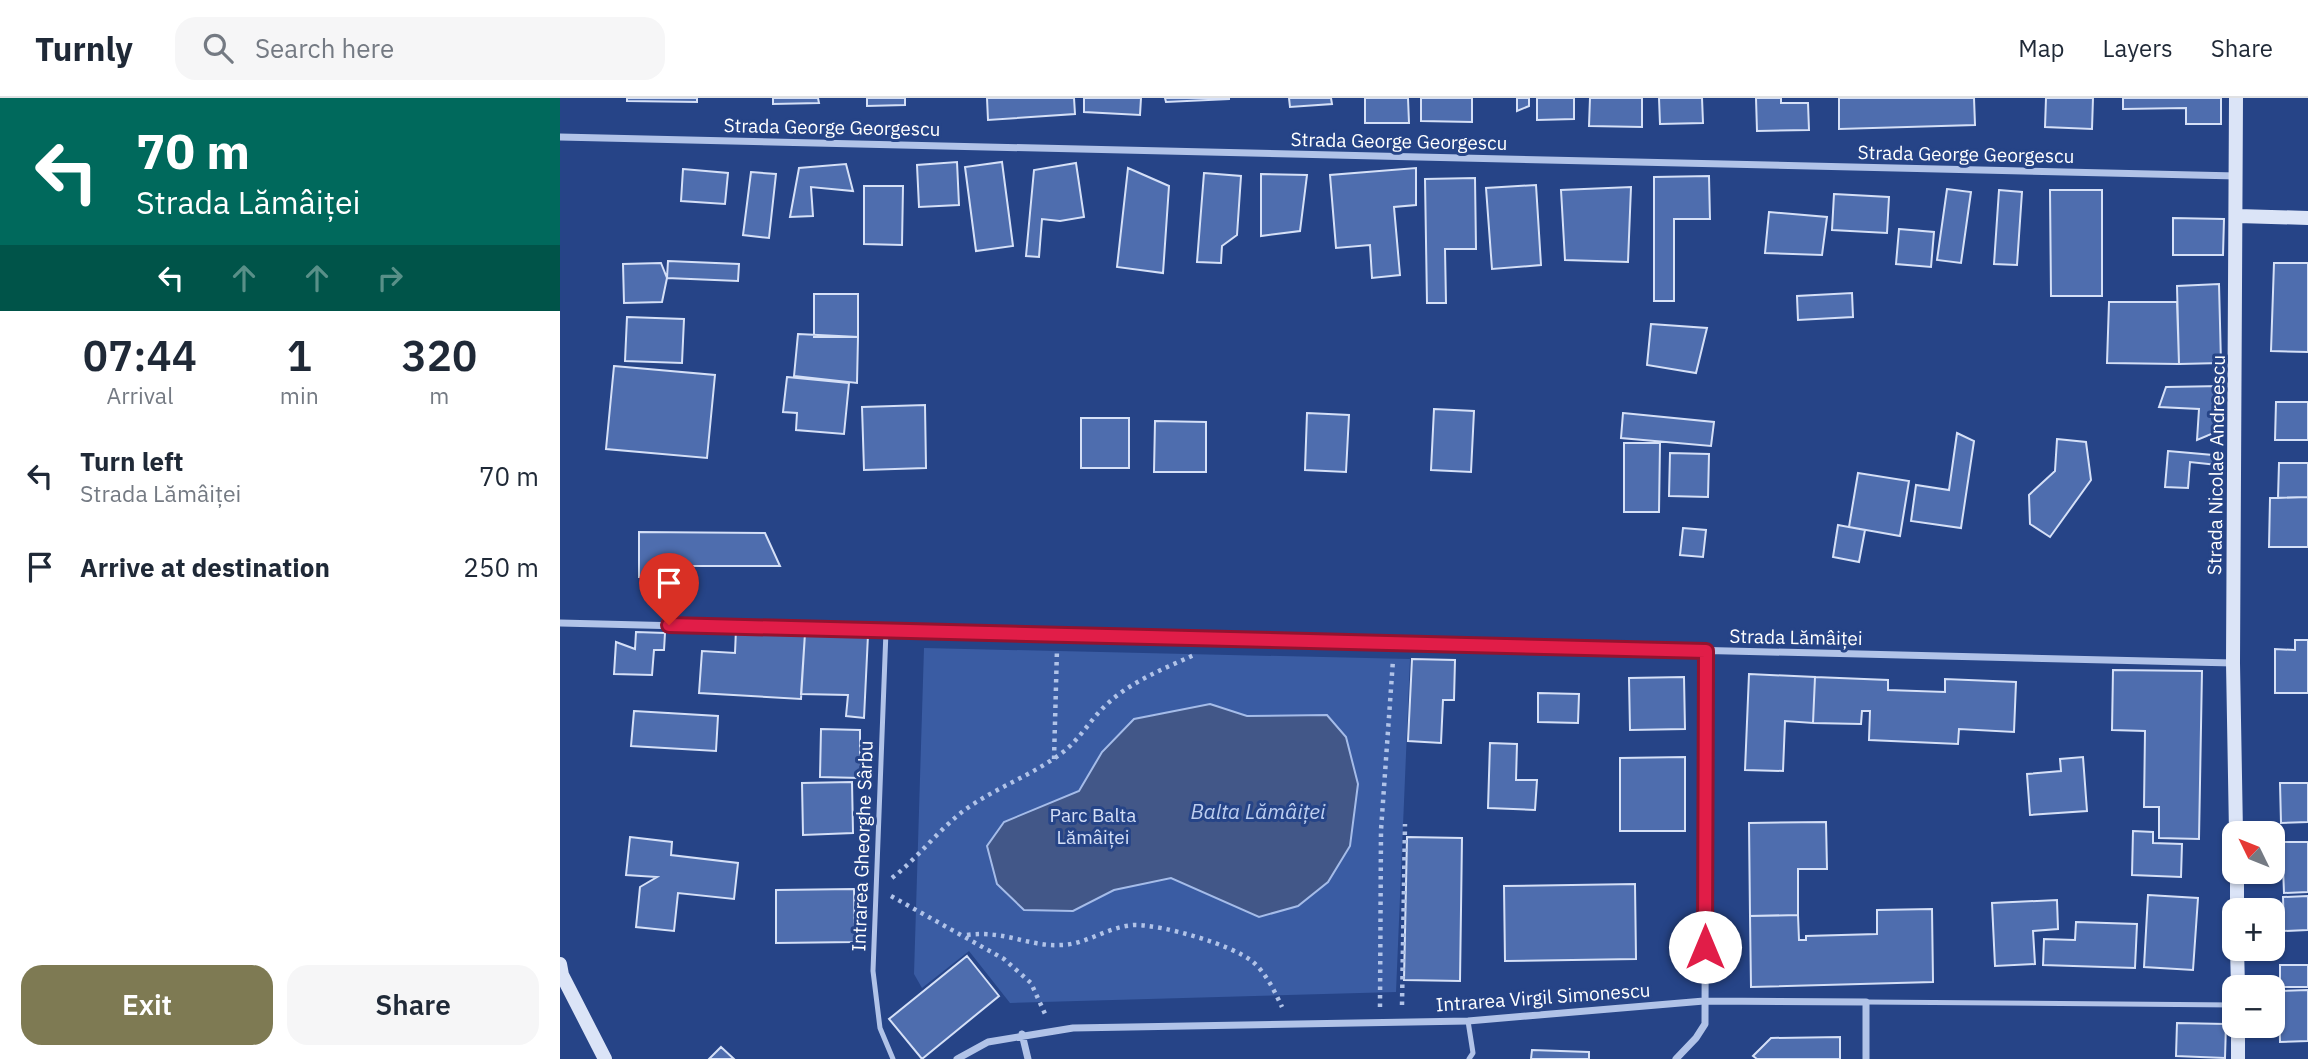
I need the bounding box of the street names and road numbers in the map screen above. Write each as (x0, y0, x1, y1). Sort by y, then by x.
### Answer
street label: Strada George Georgescu (723, 113, 941, 141)
street label: Strada George Georgescu (1290, 127, 1508, 155)
street label: Strada George Georgescu (1857, 140, 2075, 168)
street label: Strada Nicolae Andreescu (2202, 355, 2230, 575)
street label: Strada Lămâiței (1729, 624, 1863, 650)
street label: Intrarea Gheorghe Sârbu (846, 740, 878, 952)
street label: Intrarea Virgil Simonescu (1435, 978, 1651, 1016)

